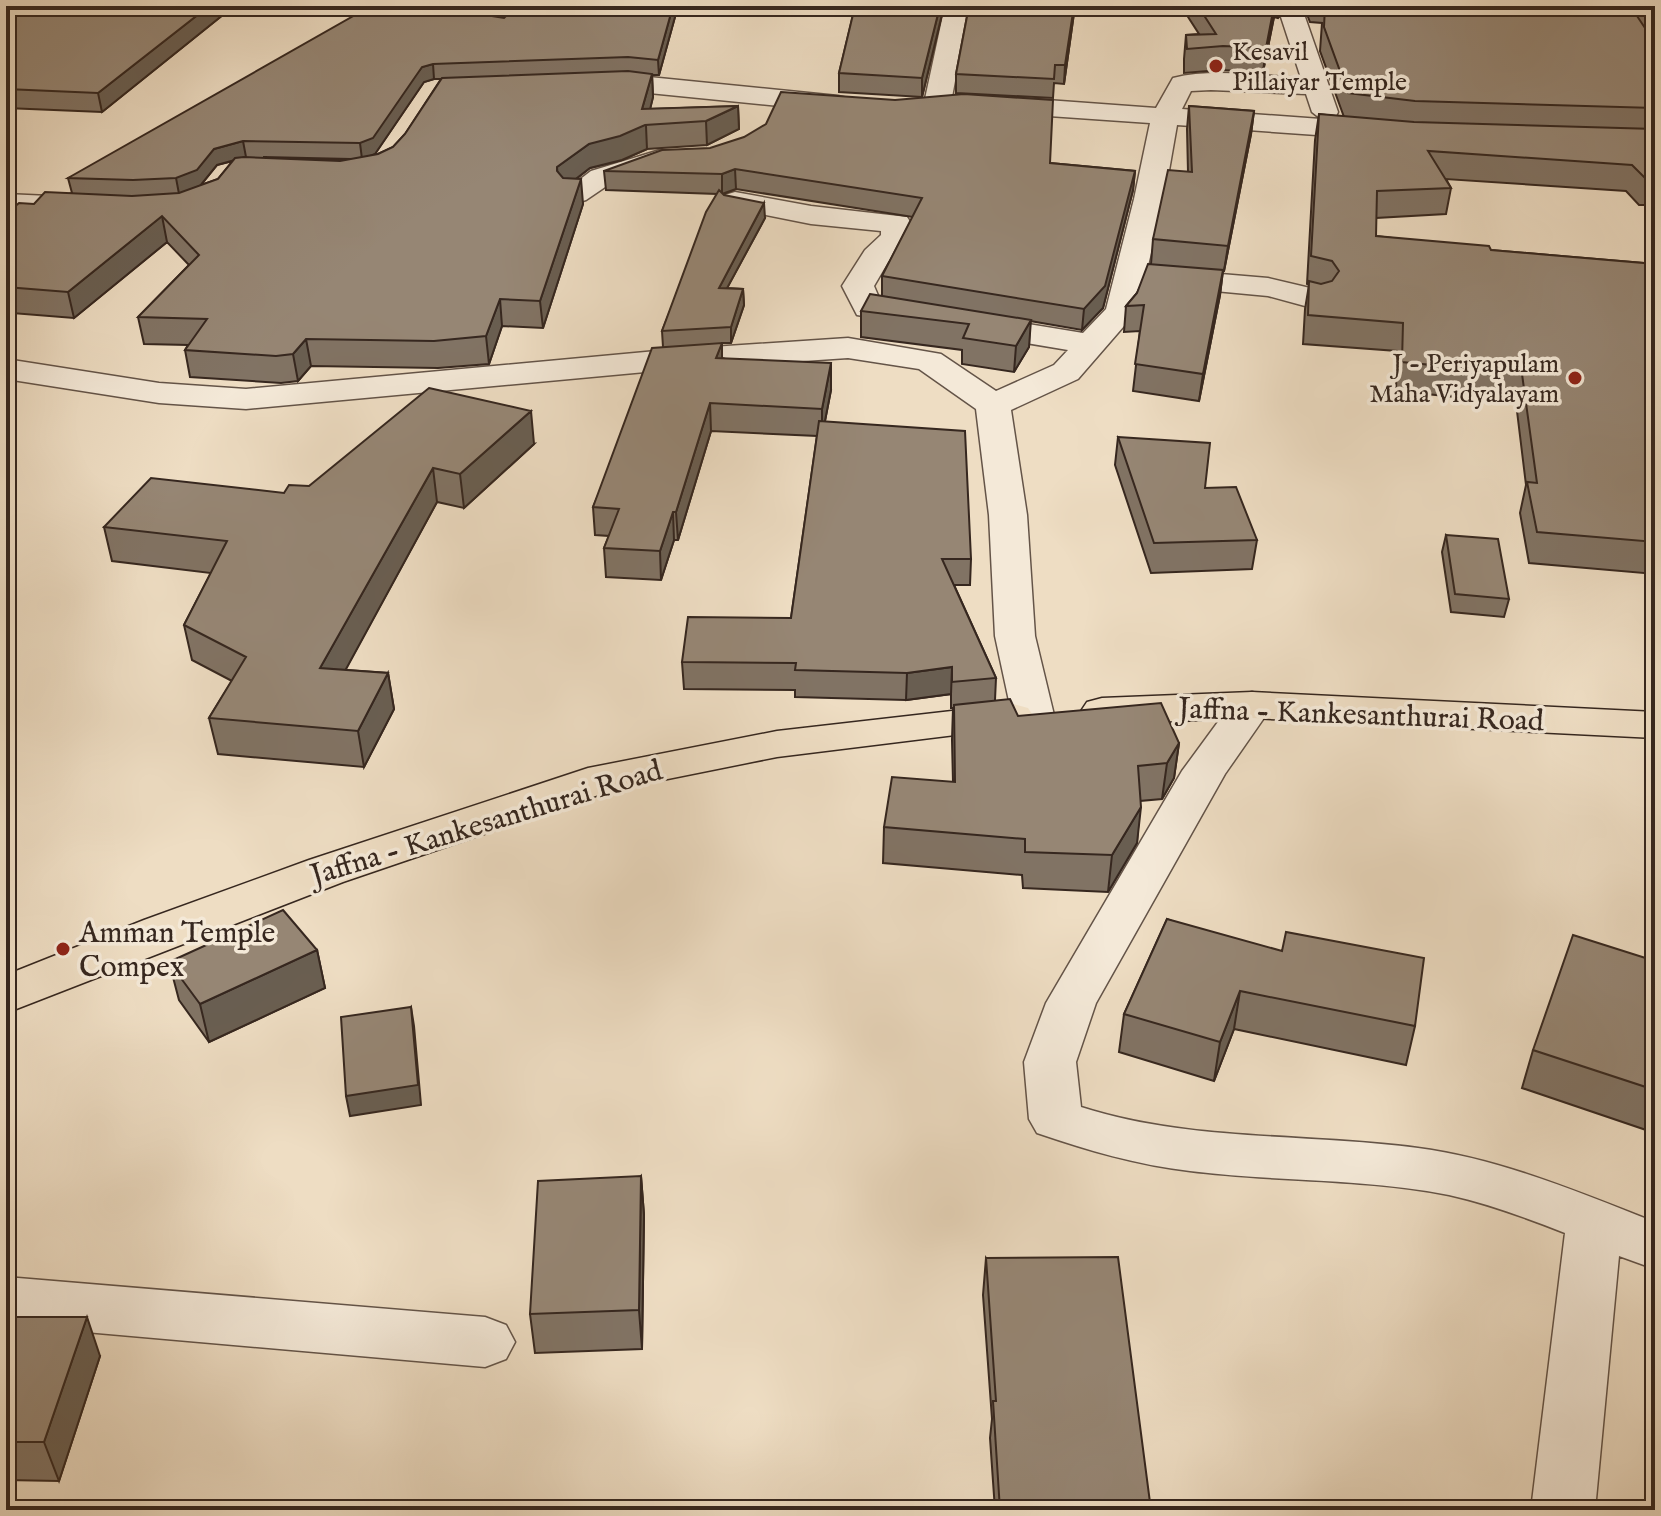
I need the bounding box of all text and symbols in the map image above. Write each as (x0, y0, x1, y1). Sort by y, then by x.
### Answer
place label: Kesavil Pillaiyar Temple (1232, 36, 1407, 99)
marker: Kesavil Pillaiyar Temple (1207, 57, 1225, 75)
place label: J - Periyapulam Maha Vidyalayam (1369, 348, 1559, 411)
marker: J - Periyapulam Maha Vidyalayam (1566, 369, 1584, 387)
street label: Jaffna - Kankesanthurai Road (1174, 691, 1545, 741)
street label: Jaffna - Kankesanthurai Road (303, 752, 668, 896)
place label: Amman Temple Compex (78, 915, 275, 987)
marker: Amman Temple Compex (54, 940, 72, 958)

